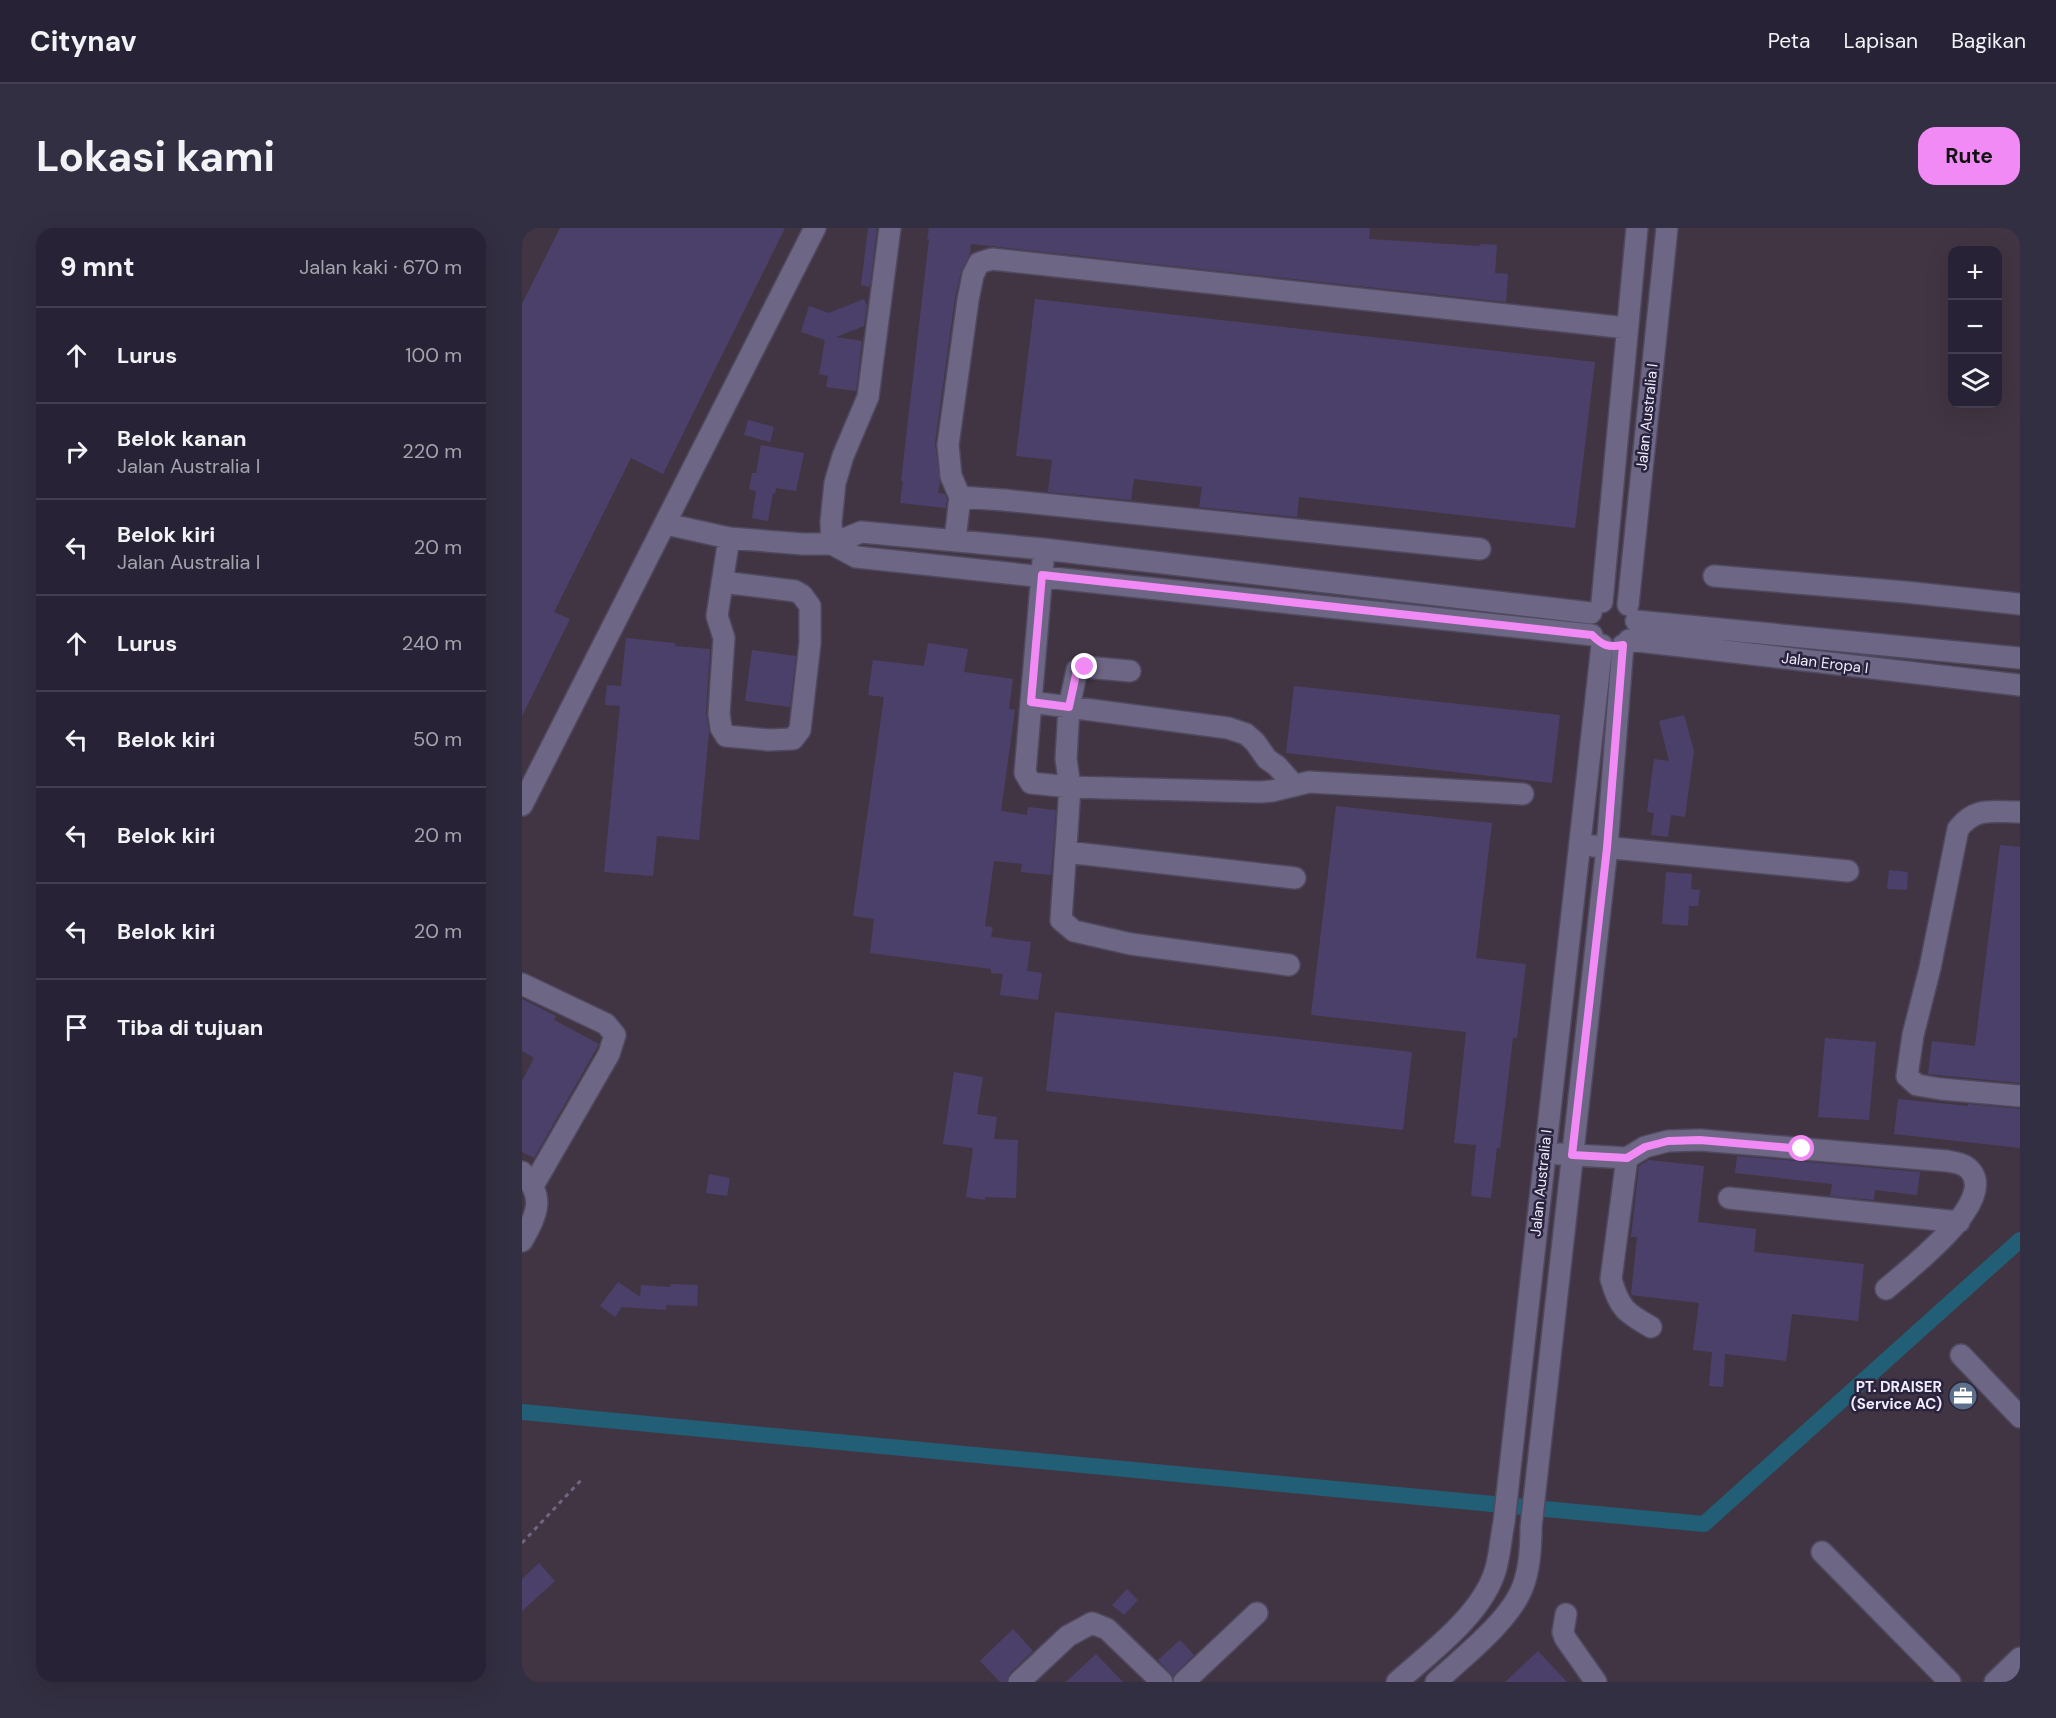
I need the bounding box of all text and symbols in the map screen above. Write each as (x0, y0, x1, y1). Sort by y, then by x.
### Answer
text: Citynav (30, 23, 136, 60)
text: Peta (1768, 27, 1810, 55)
text: Lapisan (1843, 27, 1918, 55)
text: Bagikan (1951, 27, 2026, 55)
button: Rute (1918, 127, 2020, 185)
text: Lokasi kami (36, 129, 275, 184)
map controls (1948, 246, 2002, 408)
button: + (1948, 246, 2002, 300)
text: 9 mnt (60, 250, 134, 284)
text: Jalan kaki · 670 m (299, 254, 462, 280)
button: − (1948, 300, 2002, 354)
icon: ahead (60, 339, 93, 372)
text: Lurus (117, 341, 177, 370)
text: 100 m (405, 342, 462, 368)
button: layers (1948, 354, 2002, 408)
street label: Jalan Australia I (1631, 362, 1663, 472)
text: Belok kanan (117, 424, 247, 453)
icon: right (60, 435, 93, 468)
text: 220 m (402, 438, 462, 464)
text: Jalan Australia I (117, 453, 260, 479)
text: Belok kiri (117, 520, 215, 549)
icon: left (60, 531, 93, 564)
text: 20 m (414, 534, 462, 560)
text: Jalan Australia I (117, 549, 260, 575)
icon: ahead (60, 627, 93, 660)
text: Lurus (117, 629, 177, 658)
text: 240 m (402, 630, 462, 656)
street label: Jalan Eropa I (1780, 648, 1870, 678)
route end (1071, 653, 1097, 679)
icon: left (60, 723, 93, 756)
text: Belok kiri (117, 725, 215, 754)
text: 50 m (413, 726, 462, 752)
icon: left (60, 819, 93, 852)
text: Belok kiri (117, 821, 215, 850)
text: 20 m (414, 822, 462, 848)
icon: left (60, 915, 93, 948)
text: Belok kiri (117, 917, 215, 946)
text: 20 m (414, 918, 462, 944)
icon: arrive (60, 1011, 93, 1044)
text: Tiba di tujuan (117, 1013, 263, 1042)
street label: Jalan Australia I (1525, 1128, 1557, 1238)
route start (1788, 1135, 1814, 1161)
place label: PT. DRAISER (Service AC) (1851, 1377, 1942, 1414)
office icon: PT. DRAISER (Service AC) (1947, 1380, 1979, 1412)

